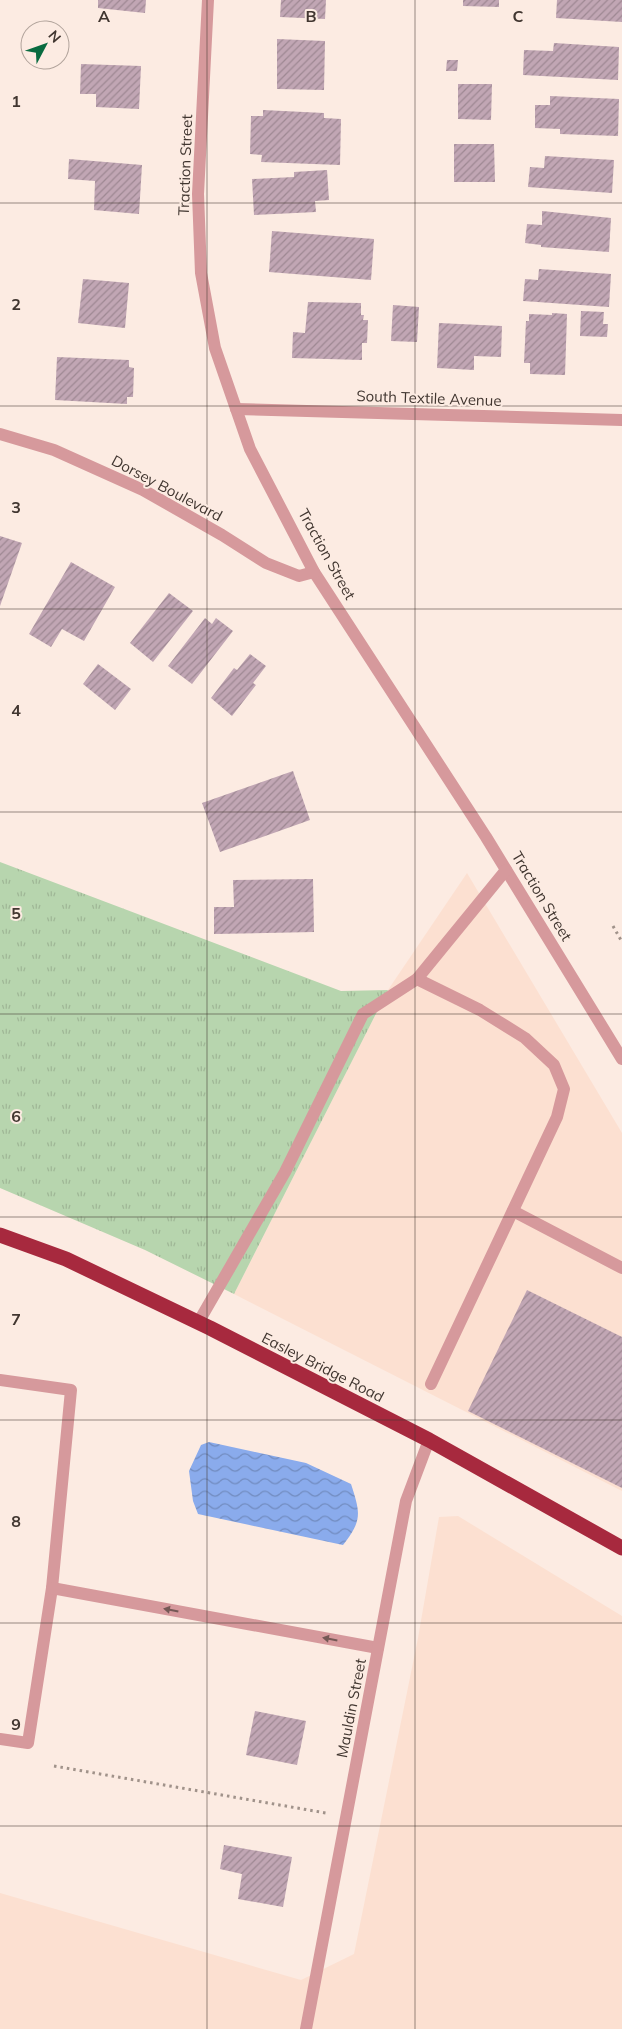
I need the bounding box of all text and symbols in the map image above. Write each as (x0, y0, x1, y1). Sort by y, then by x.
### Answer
text: A (98, 6, 110, 26)
text: B (305, 6, 317, 26)
text: C (513, 6, 524, 26)
north arrow (20, 20, 70, 70)
text: N (45, 27, 65, 46)
text: 1 (11, 91, 21, 111)
street label: Traction Street (174, 114, 196, 216)
text: 2 (11, 294, 21, 314)
street label: South Textile Avenue (356, 386, 502, 410)
street label: Dorsey Boulevard (108, 451, 226, 525)
text: 3 (11, 497, 21, 517)
street label: Traction Street (294, 505, 360, 603)
text: 4 (11, 700, 21, 720)
street label: Traction Street (508, 848, 576, 944)
text: 5 (11, 903, 21, 923)
text: 6 (11, 1106, 21, 1126)
text: 7 (11, 1309, 21, 1329)
street label: Easley Bridge Road (259, 1328, 387, 1406)
text: 8 (11, 1511, 21, 1531)
one-way arrow (162, 1605, 178, 1613)
one-way arrow (322, 1635, 338, 1643)
street label: Mauldin Street (332, 1657, 370, 1759)
text: 9 (11, 1714, 21, 1734)

